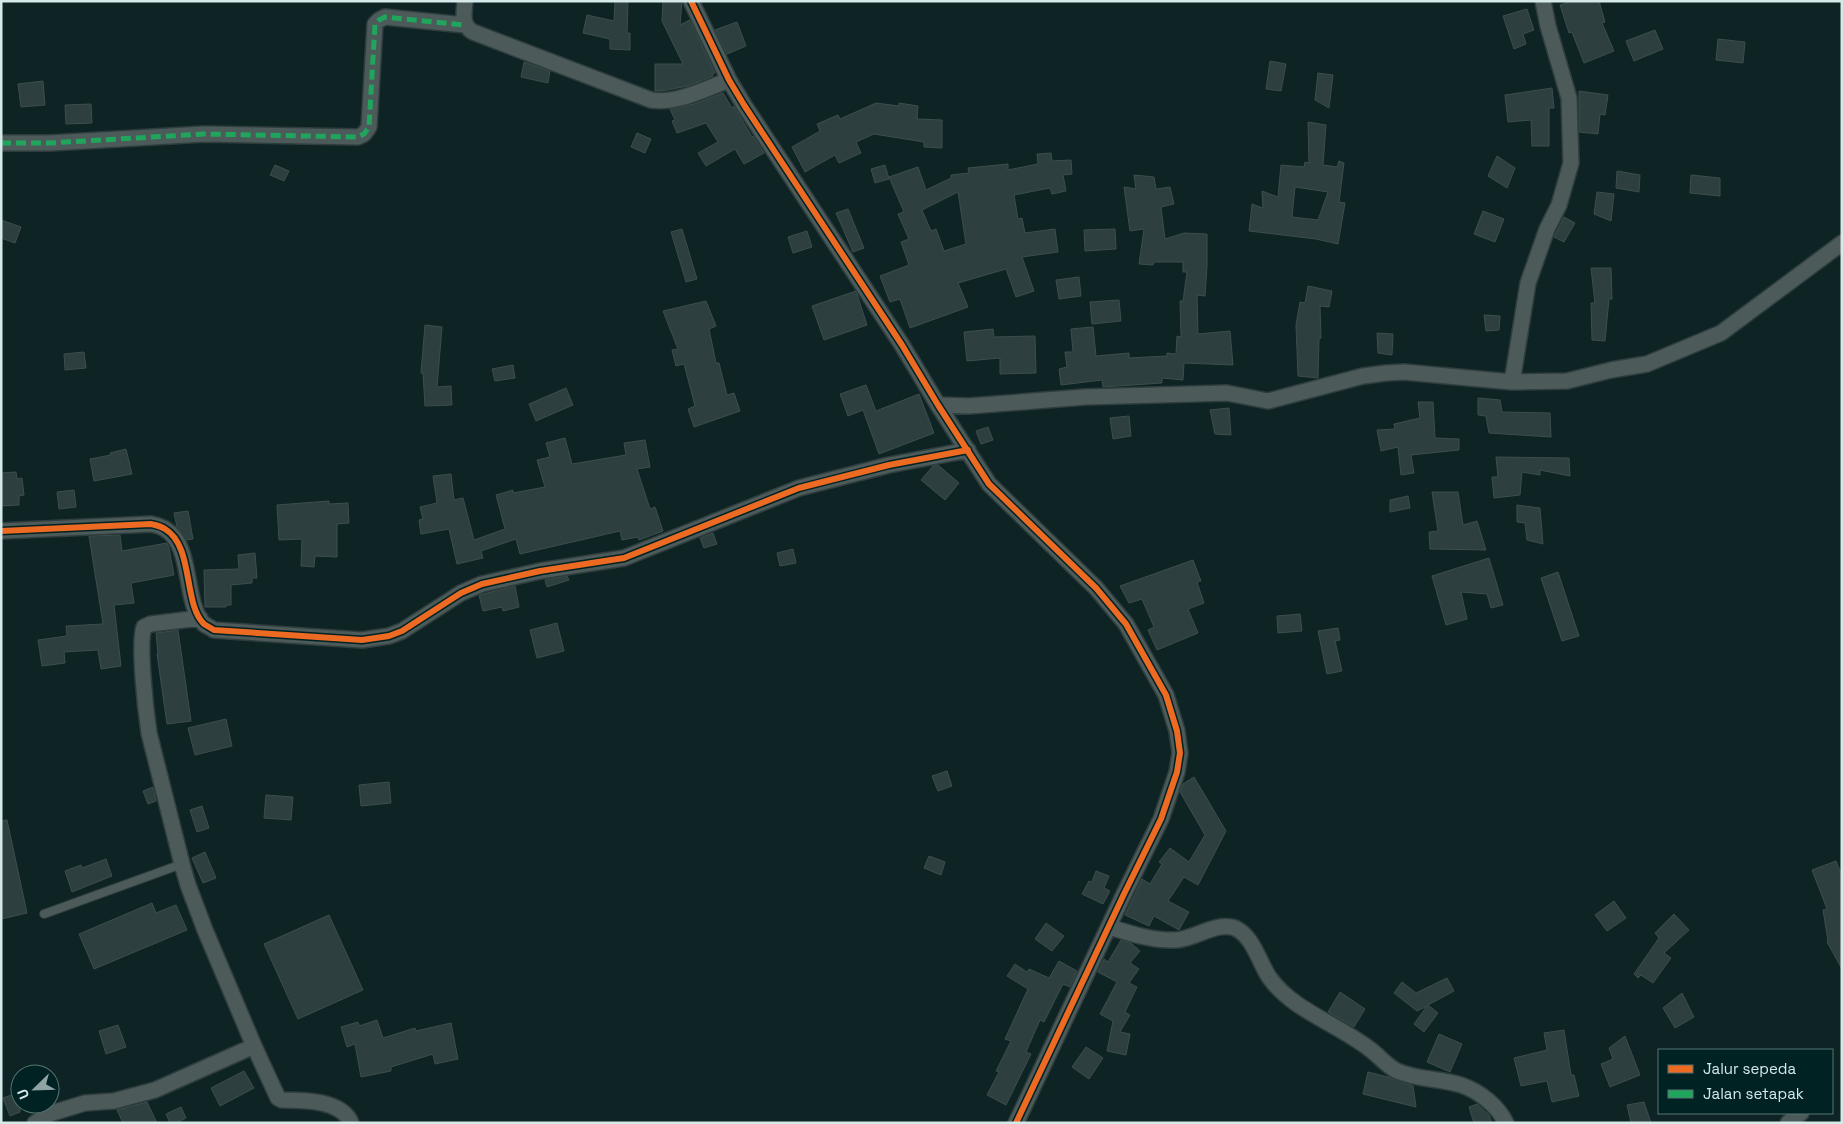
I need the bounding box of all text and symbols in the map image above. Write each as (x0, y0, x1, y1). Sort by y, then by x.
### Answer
legend (1658, 1049, 1833, 1114)
text: Jalur sepeda (1703, 1059, 1797, 1078)
north arrow (10, 1064, 60, 1114)
text: Jalan setapak (1703, 1084, 1804, 1103)
text: U (13, 1086, 33, 1102)

